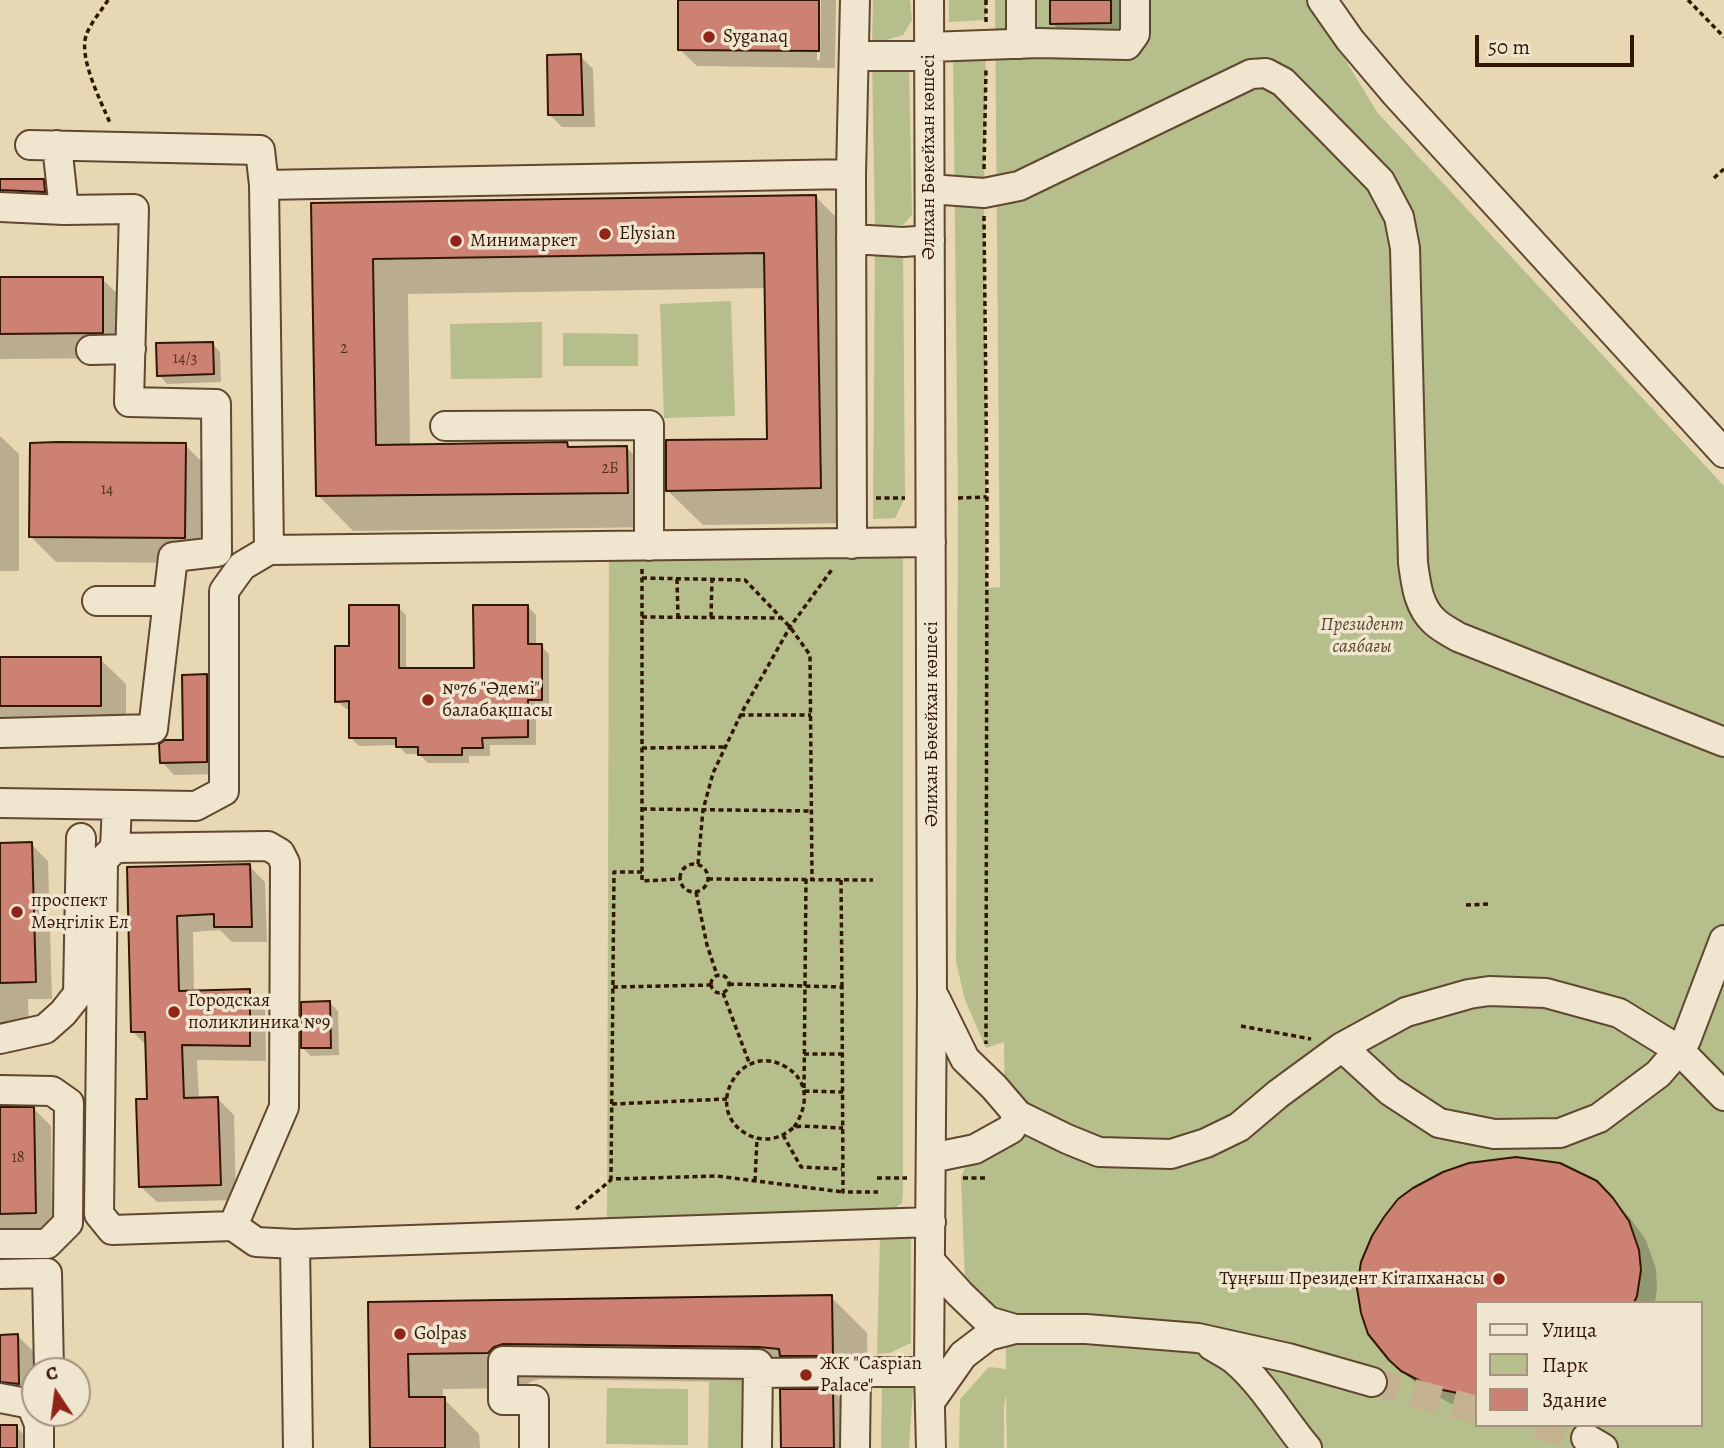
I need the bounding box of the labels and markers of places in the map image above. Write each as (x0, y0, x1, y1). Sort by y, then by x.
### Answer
place label: Syganaq (723, 26, 788, 48)
marker: Syganaq (701, 29, 717, 45)
place label: Elysian (619, 223, 676, 245)
marker: Elysian (597, 226, 613, 242)
place label: Минимаркет (470, 230, 577, 252)
marker: Минимаркет (448, 233, 464, 249)
place label: №76 "Әдемі" балабақшасы (442, 678, 553, 722)
marker: №76 "Әдемі" балабақшасы (420, 692, 436, 708)
place label: проспект Мәңгілік Ел (31, 890, 129, 934)
marker: проспект Мәңгілік Ел (9, 904, 25, 920)
place label: Городская поликлиника №9 (188, 990, 330, 1034)
marker: Городская поликлиника №9 (166, 1004, 182, 1020)
place label: Тұңғыш Президент Кітапханасы (1219, 1268, 1485, 1290)
marker: Тұңғыш Президент Кітапханасы (1491, 1271, 1507, 1287)
place label: Golpas (414, 1323, 467, 1345)
marker: Golpas (392, 1326, 408, 1342)
place label: ЖК "Caspian Palace" (820, 1353, 922, 1397)
marker: ЖК "Caspian Palace" (798, 1367, 814, 1383)

